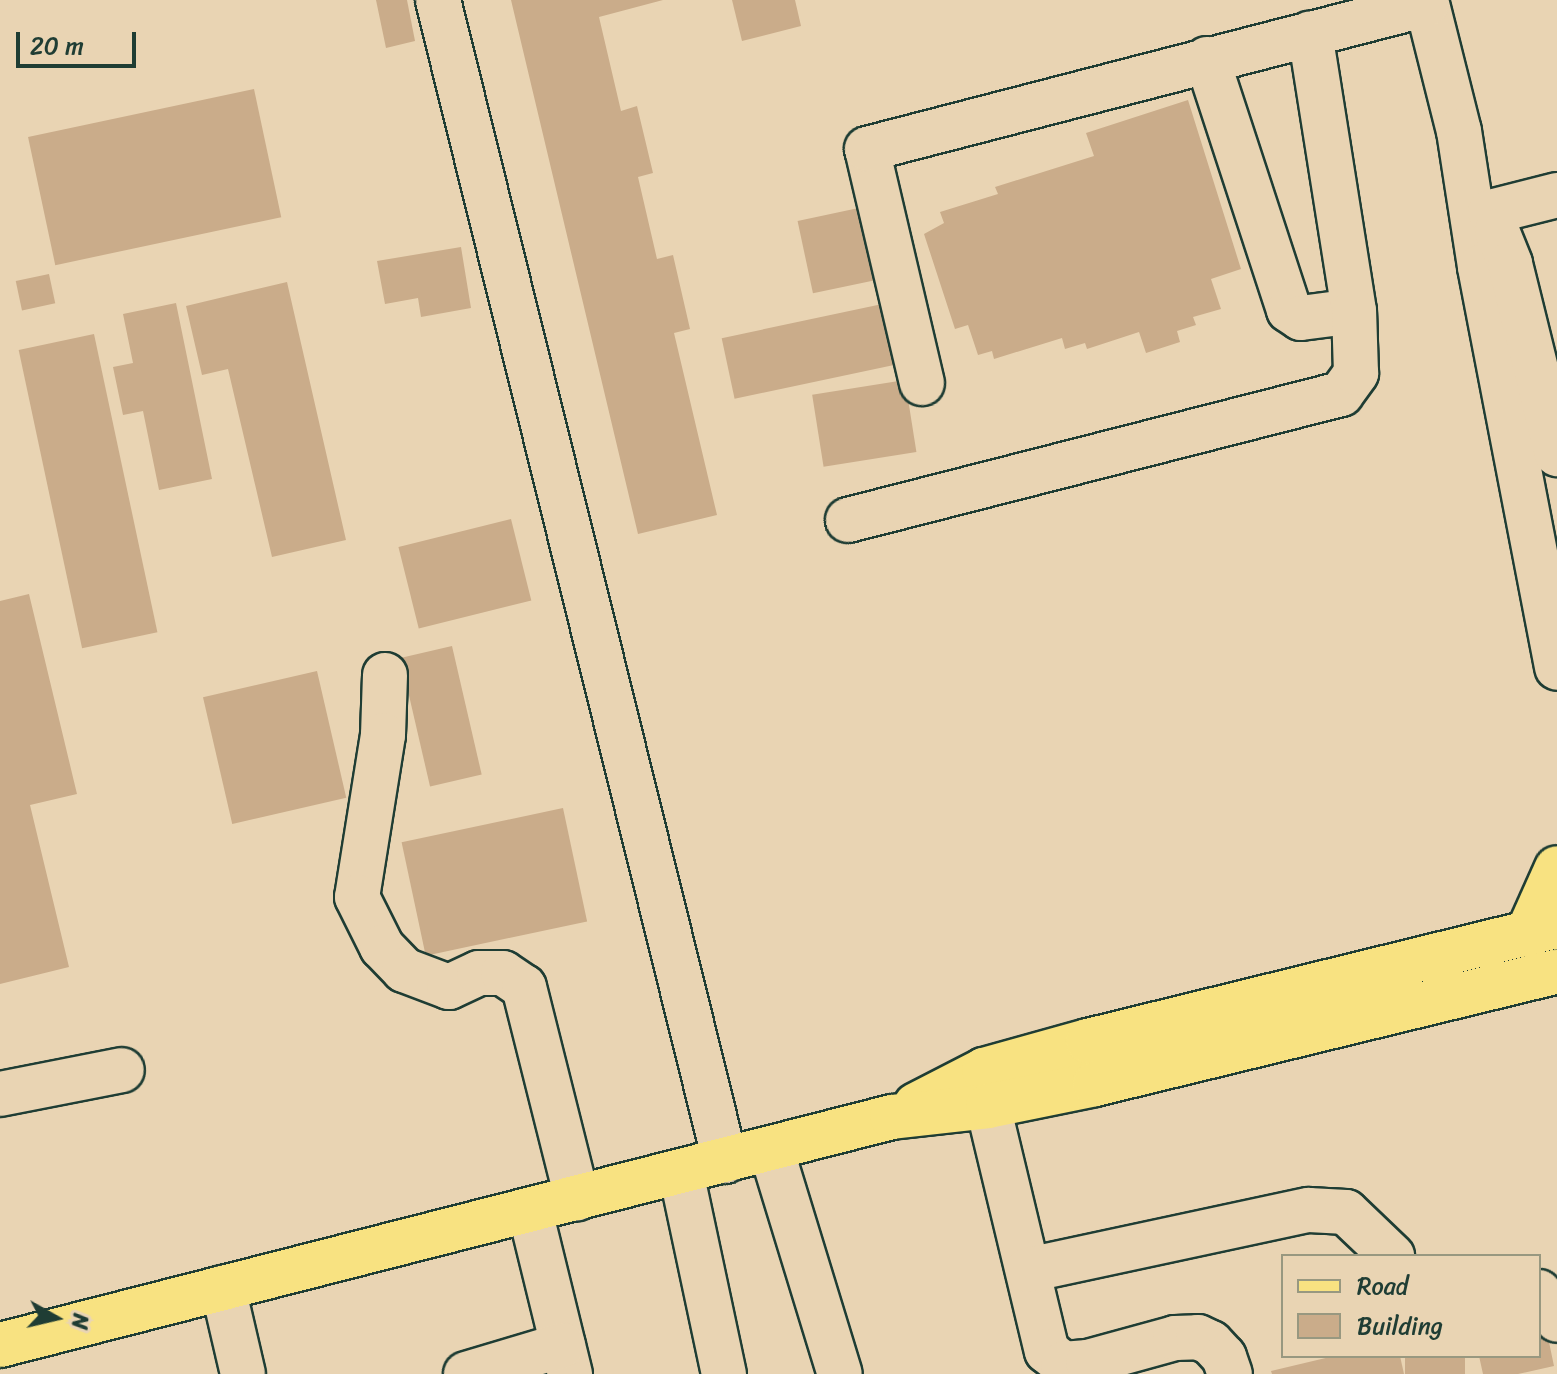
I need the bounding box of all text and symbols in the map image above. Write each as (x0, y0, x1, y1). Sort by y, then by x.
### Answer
scale bar (20, 16, 140, 66)
text: 20 m (30, 25, 84, 67)
legend (1281, 1254, 1541, 1358)
text: Road (1357, 1265, 1408, 1307)
north arrow (16, 1278, 96, 1358)
text: Building (1357, 1305, 1443, 1347)
text: N (60, 1311, 101, 1332)

